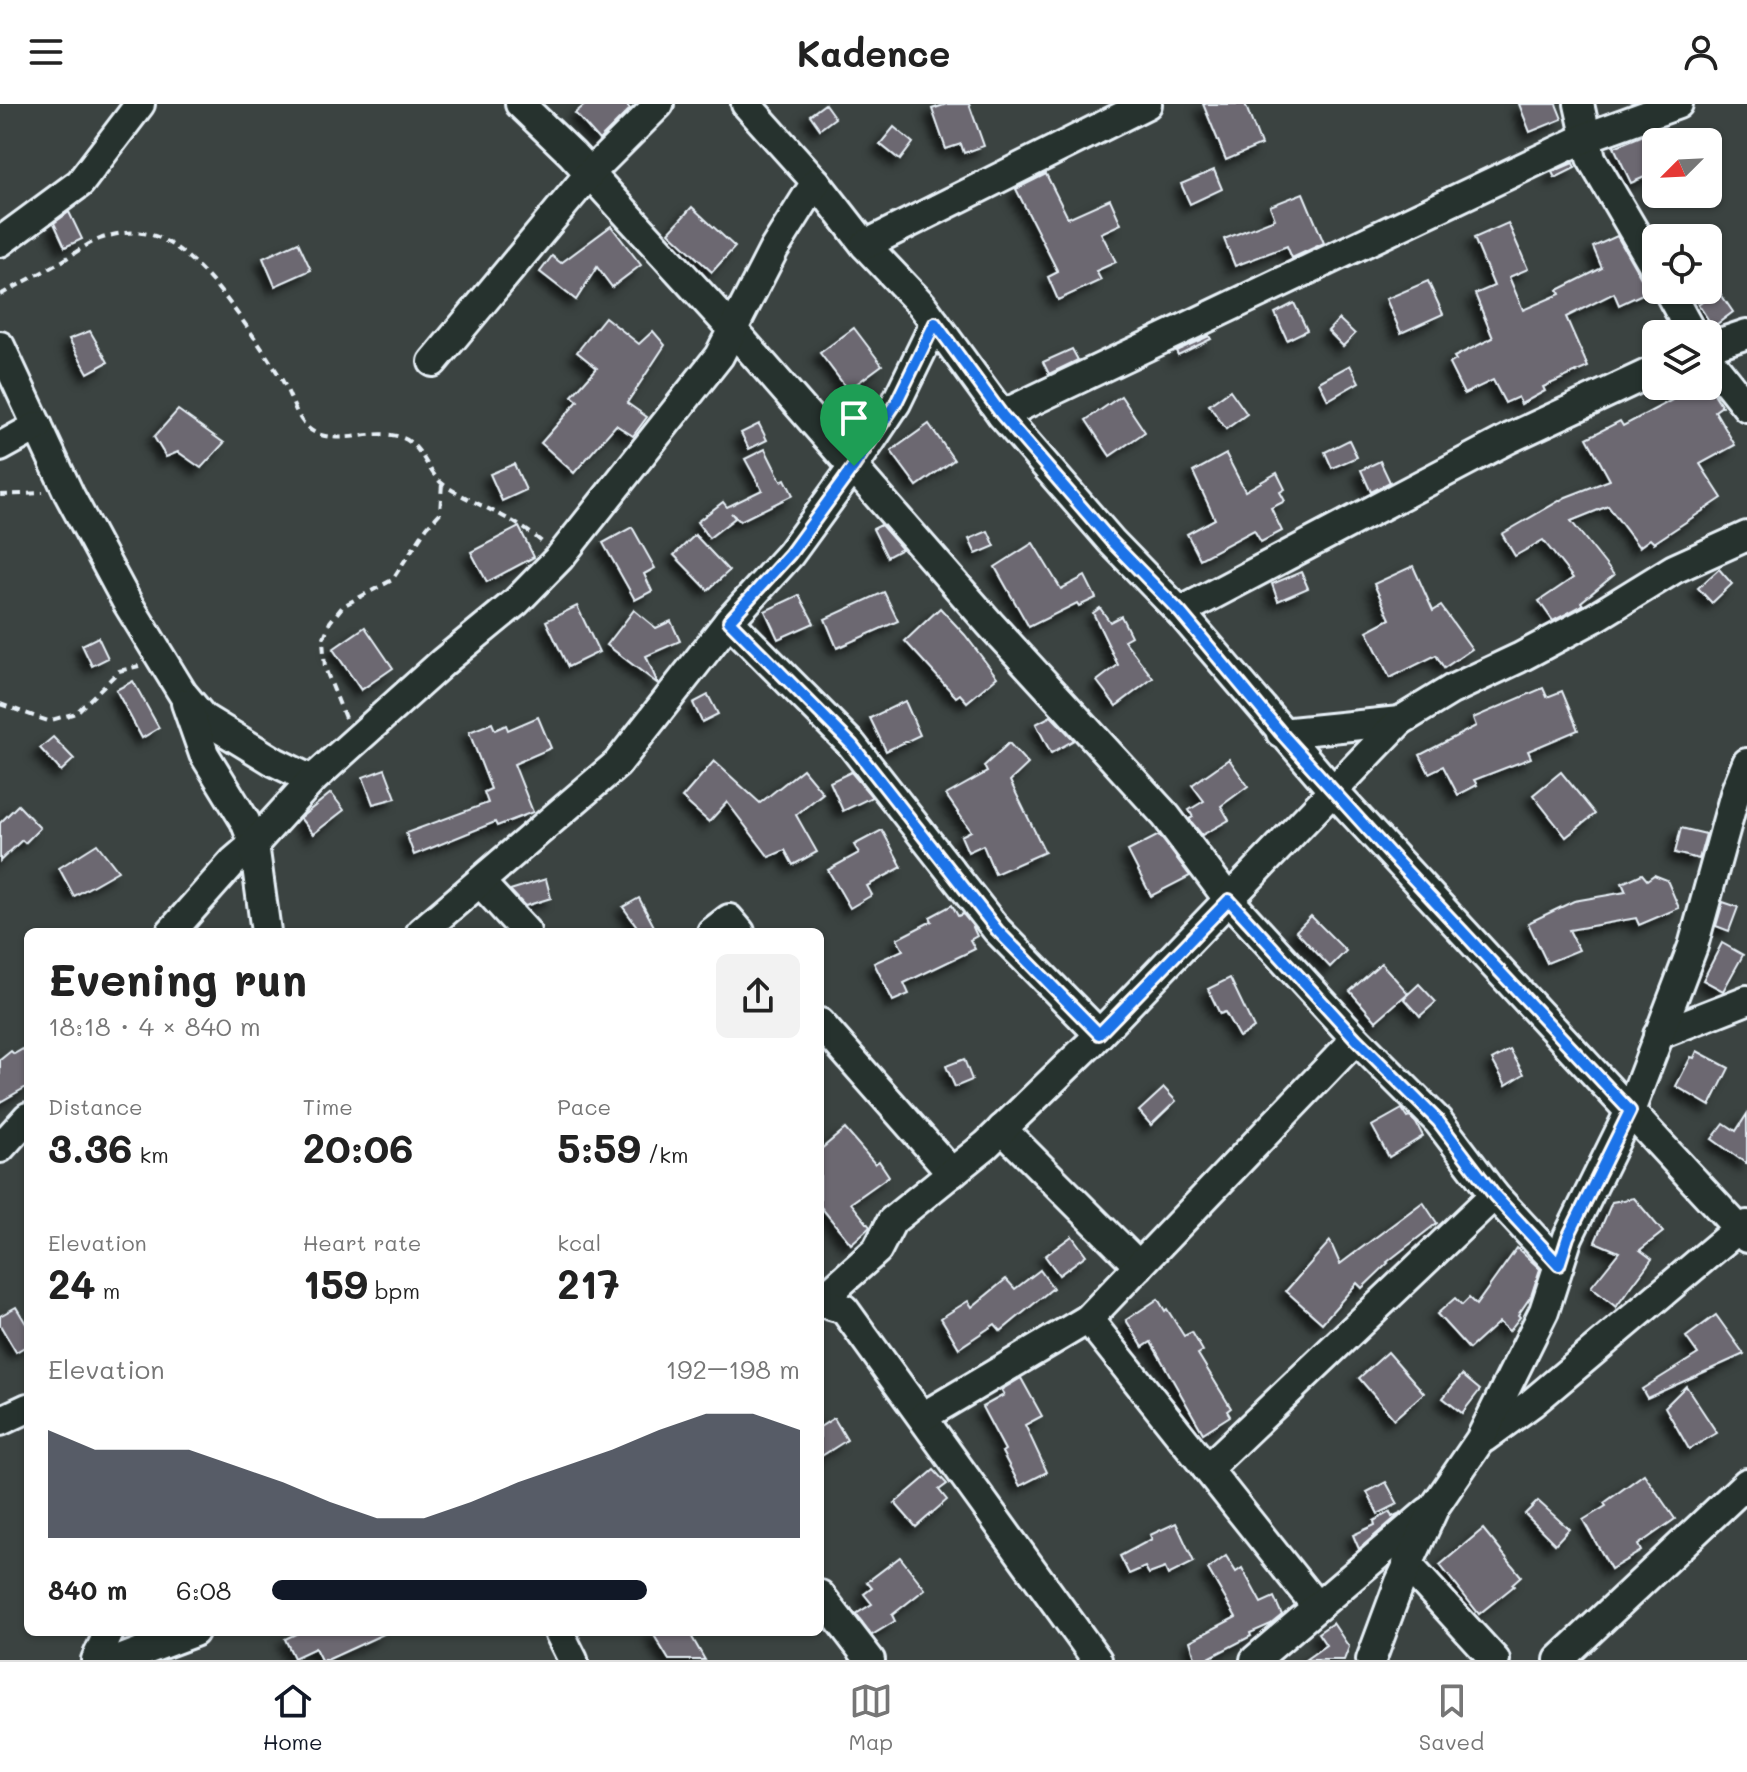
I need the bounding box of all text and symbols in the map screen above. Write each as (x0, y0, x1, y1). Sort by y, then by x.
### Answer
text: Kadence (797, 29, 950, 76)
icon: menu (24, 30, 68, 74)
icon: person (1679, 30, 1723, 74)
north arrow (1642, 128, 1722, 208)
map controls (1642, 128, 1722, 400)
button: locate (1642, 224, 1722, 304)
button: layers (1642, 320, 1722, 400)
pin (820, 384, 888, 466)
icon: arrive (832, 396, 876, 440)
text: Evening run (48, 950, 307, 1007)
button: share (716, 954, 800, 1038)
text: 18:18 · 4 × 840 m (48, 1009, 261, 1043)
text: Distance (48, 1092, 143, 1121)
text: Time (303, 1092, 353, 1121)
text: Pace (557, 1092, 611, 1121)
text: 3.36 (48, 1121, 133, 1173)
text: 20:06 (303, 1121, 413, 1173)
text: 5:59 (557, 1121, 641, 1173)
text: km (133, 1140, 169, 1169)
text: /km (641, 1140, 689, 1169)
text: Elevation (48, 1228, 147, 1257)
text: Heart rate (303, 1228, 421, 1257)
text: kcal (557, 1228, 601, 1257)
text: 24 (48, 1257, 96, 1309)
text: 159 (303, 1257, 368, 1309)
text: 217 (557, 1257, 620, 1309)
text: m (96, 1276, 120, 1305)
text: bpm (368, 1276, 420, 1305)
text: Elevation (48, 1352, 165, 1386)
text: 192–198 m (665, 1352, 800, 1386)
text: 840 m (48, 1573, 127, 1607)
text: 6:08 (176, 1573, 232, 1607)
tab: Home (263, 1679, 323, 1756)
tab: Map (848, 1679, 893, 1756)
tab: Saved (1419, 1679, 1484, 1756)

